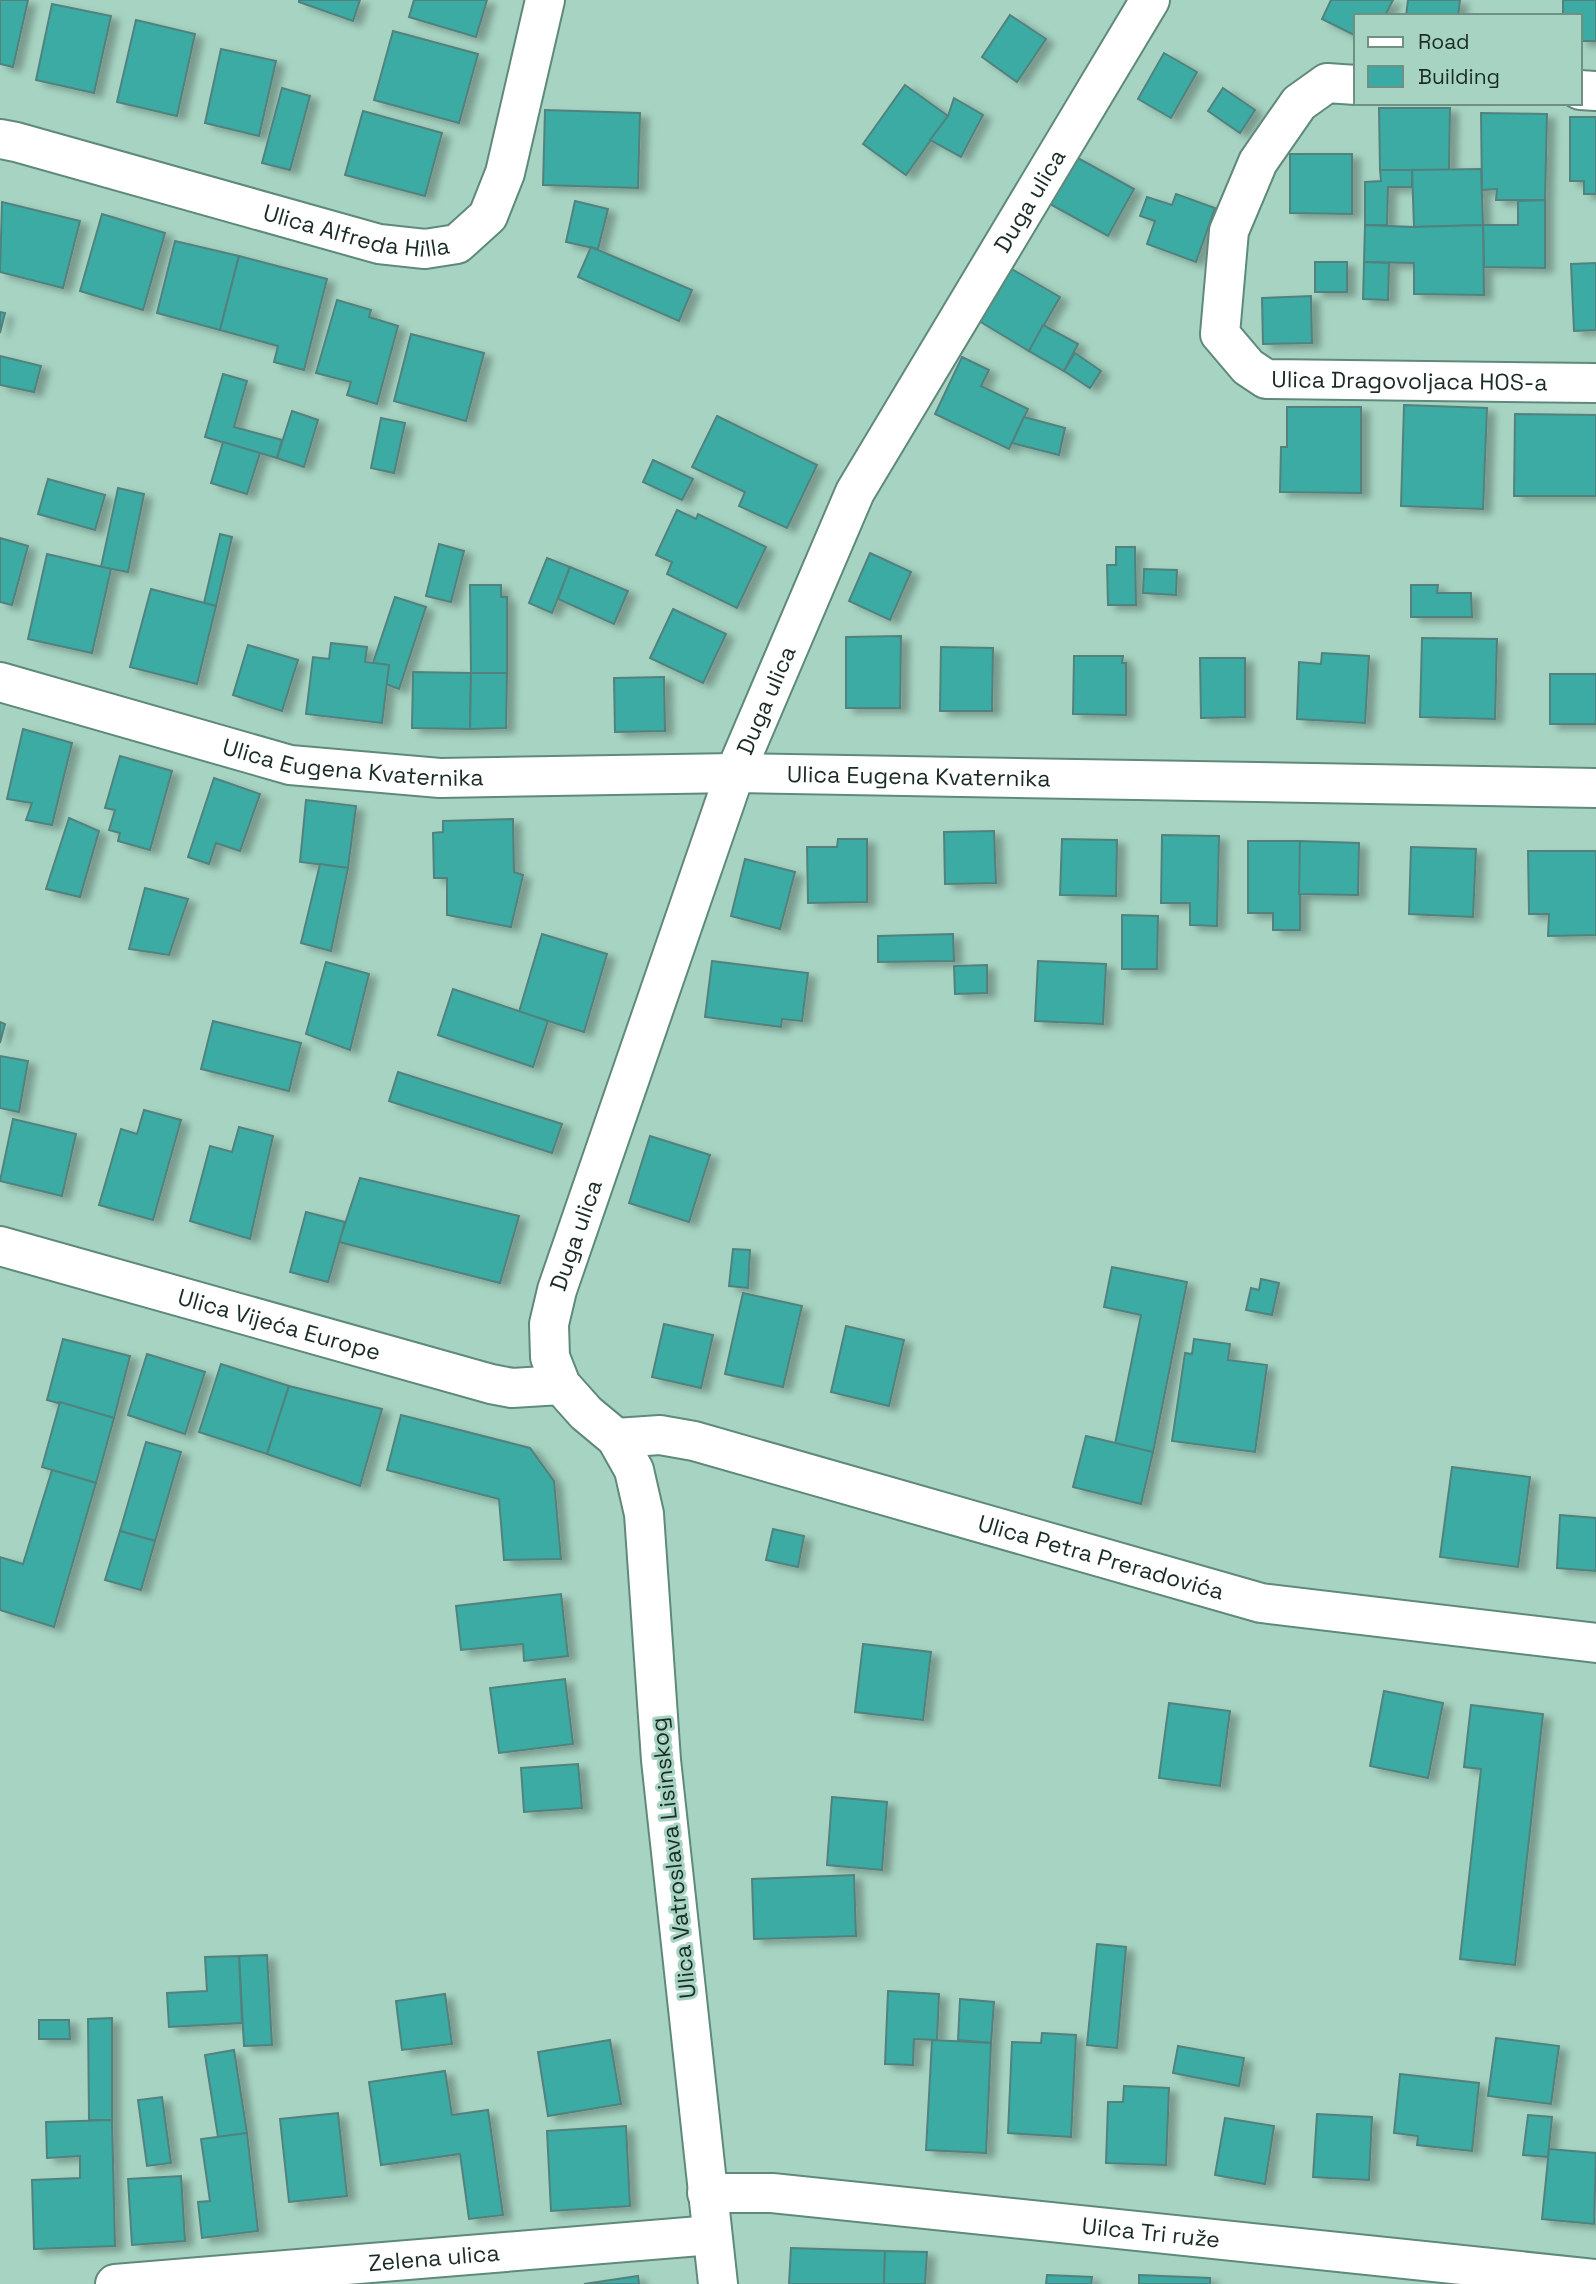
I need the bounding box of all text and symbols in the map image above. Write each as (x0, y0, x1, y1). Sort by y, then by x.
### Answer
legend (1354, 14, 1582, 105)
text: Road (1418, 28, 1470, 55)
text: Building (1418, 63, 1500, 90)
street label: Duga ulica (987, 144, 1072, 258)
street label: Ulica Alfreda Hilla (260, 197, 452, 264)
street label: Ulica Dragovoljaca HOS-a (1271, 364, 1548, 397)
street label: Duga ulica (730, 641, 803, 759)
street label: Ulica Eugena Kvaternika (219, 731, 484, 793)
street label: Ulica Eugena Kvaternika (787, 759, 1051, 793)
street label: Duga ulica (543, 1176, 609, 1295)
street label: Ulica Vijeća Europe (174, 1282, 384, 1367)
street label: Ulica Petra Preradovića (975, 1508, 1228, 1607)
street label: Ulica Vatroslava Lisinskog (643, 1716, 703, 2000)
street label: Uilca Tri ruže (1080, 2210, 1222, 2255)
street label: Zelena ulica (367, 2237, 501, 2278)

